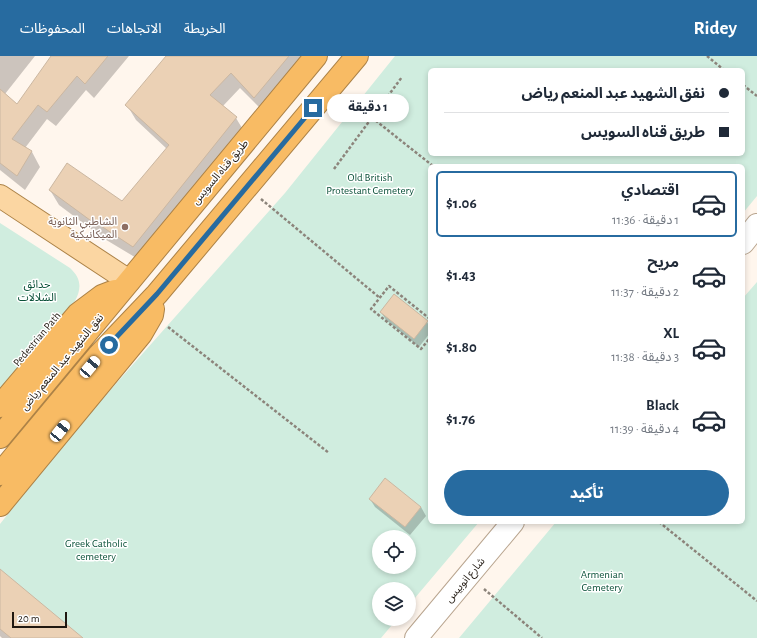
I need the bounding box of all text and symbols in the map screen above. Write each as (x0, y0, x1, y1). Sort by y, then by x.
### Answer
text: Ridey (693, 19, 737, 38)
text: المحفوظات (20, 22, 85, 36)
text: الاتجاهات (107, 22, 162, 36)
text: الخريطة (184, 22, 226, 36)
text: نفق الشهيد عبد المنعم رياض (522, 86, 705, 101)
callout: 1 دقيقة (327, 94, 409, 122)
route end (304, 99, 322, 117)
text: 1 دقيقة (348, 101, 388, 114)
text: طريق قناه السويس (581, 125, 705, 140)
street label: طريق قناه السويس (190, 137, 251, 207)
park label: Old British Protestant Cemetery (326, 172, 414, 196)
text: اقتصادي (621, 183, 679, 198)
icon: car (691, 186, 727, 222)
text: $1.06 (446, 196, 477, 211)
text: 1 دقيقة · 11:36 (612, 214, 679, 227)
place label: الشاطبي الثانوية الميكانيكية (48, 216, 117, 241)
marker: الشاطبي الثانوية الميكانيكية (120, 222, 130, 232)
text: مريح (647, 255, 679, 270)
icon: car (691, 258, 727, 294)
text: $1.43 (446, 268, 476, 283)
park label: حدائق الشلالات (18, 279, 56, 303)
text: 2 دقيقة · 11:37 (611, 286, 679, 299)
street label: Pedestrian Path (11, 310, 63, 368)
street label: نفق الشهيد عبد المنعم رياض (19, 312, 108, 414)
text: XL (663, 326, 679, 341)
icon: car (691, 330, 727, 366)
route start (100, 336, 118, 354)
text: $1.80 (446, 340, 477, 355)
text: 3 دقيقة · 11:38 (611, 351, 679, 364)
car (78, 354, 102, 380)
text: Black (646, 398, 679, 413)
icon: car (691, 402, 727, 438)
text: $1.76 (446, 412, 475, 427)
car (48, 418, 72, 444)
text: 4 دقيقة · 11:39 (610, 423, 679, 436)
button: تأكيد (444, 470, 729, 516)
map controls (372, 530, 416, 626)
button: locate (372, 530, 416, 574)
park label: Greek Catholic cemetery (65, 538, 128, 562)
street label: شارع انوبيس (443, 555, 489, 606)
park label: Armenian Cemetery (581, 569, 623, 593)
button: layers (372, 582, 416, 626)
scale bar (12, 610, 67, 629)
text: 20 m (18, 613, 39, 624)

